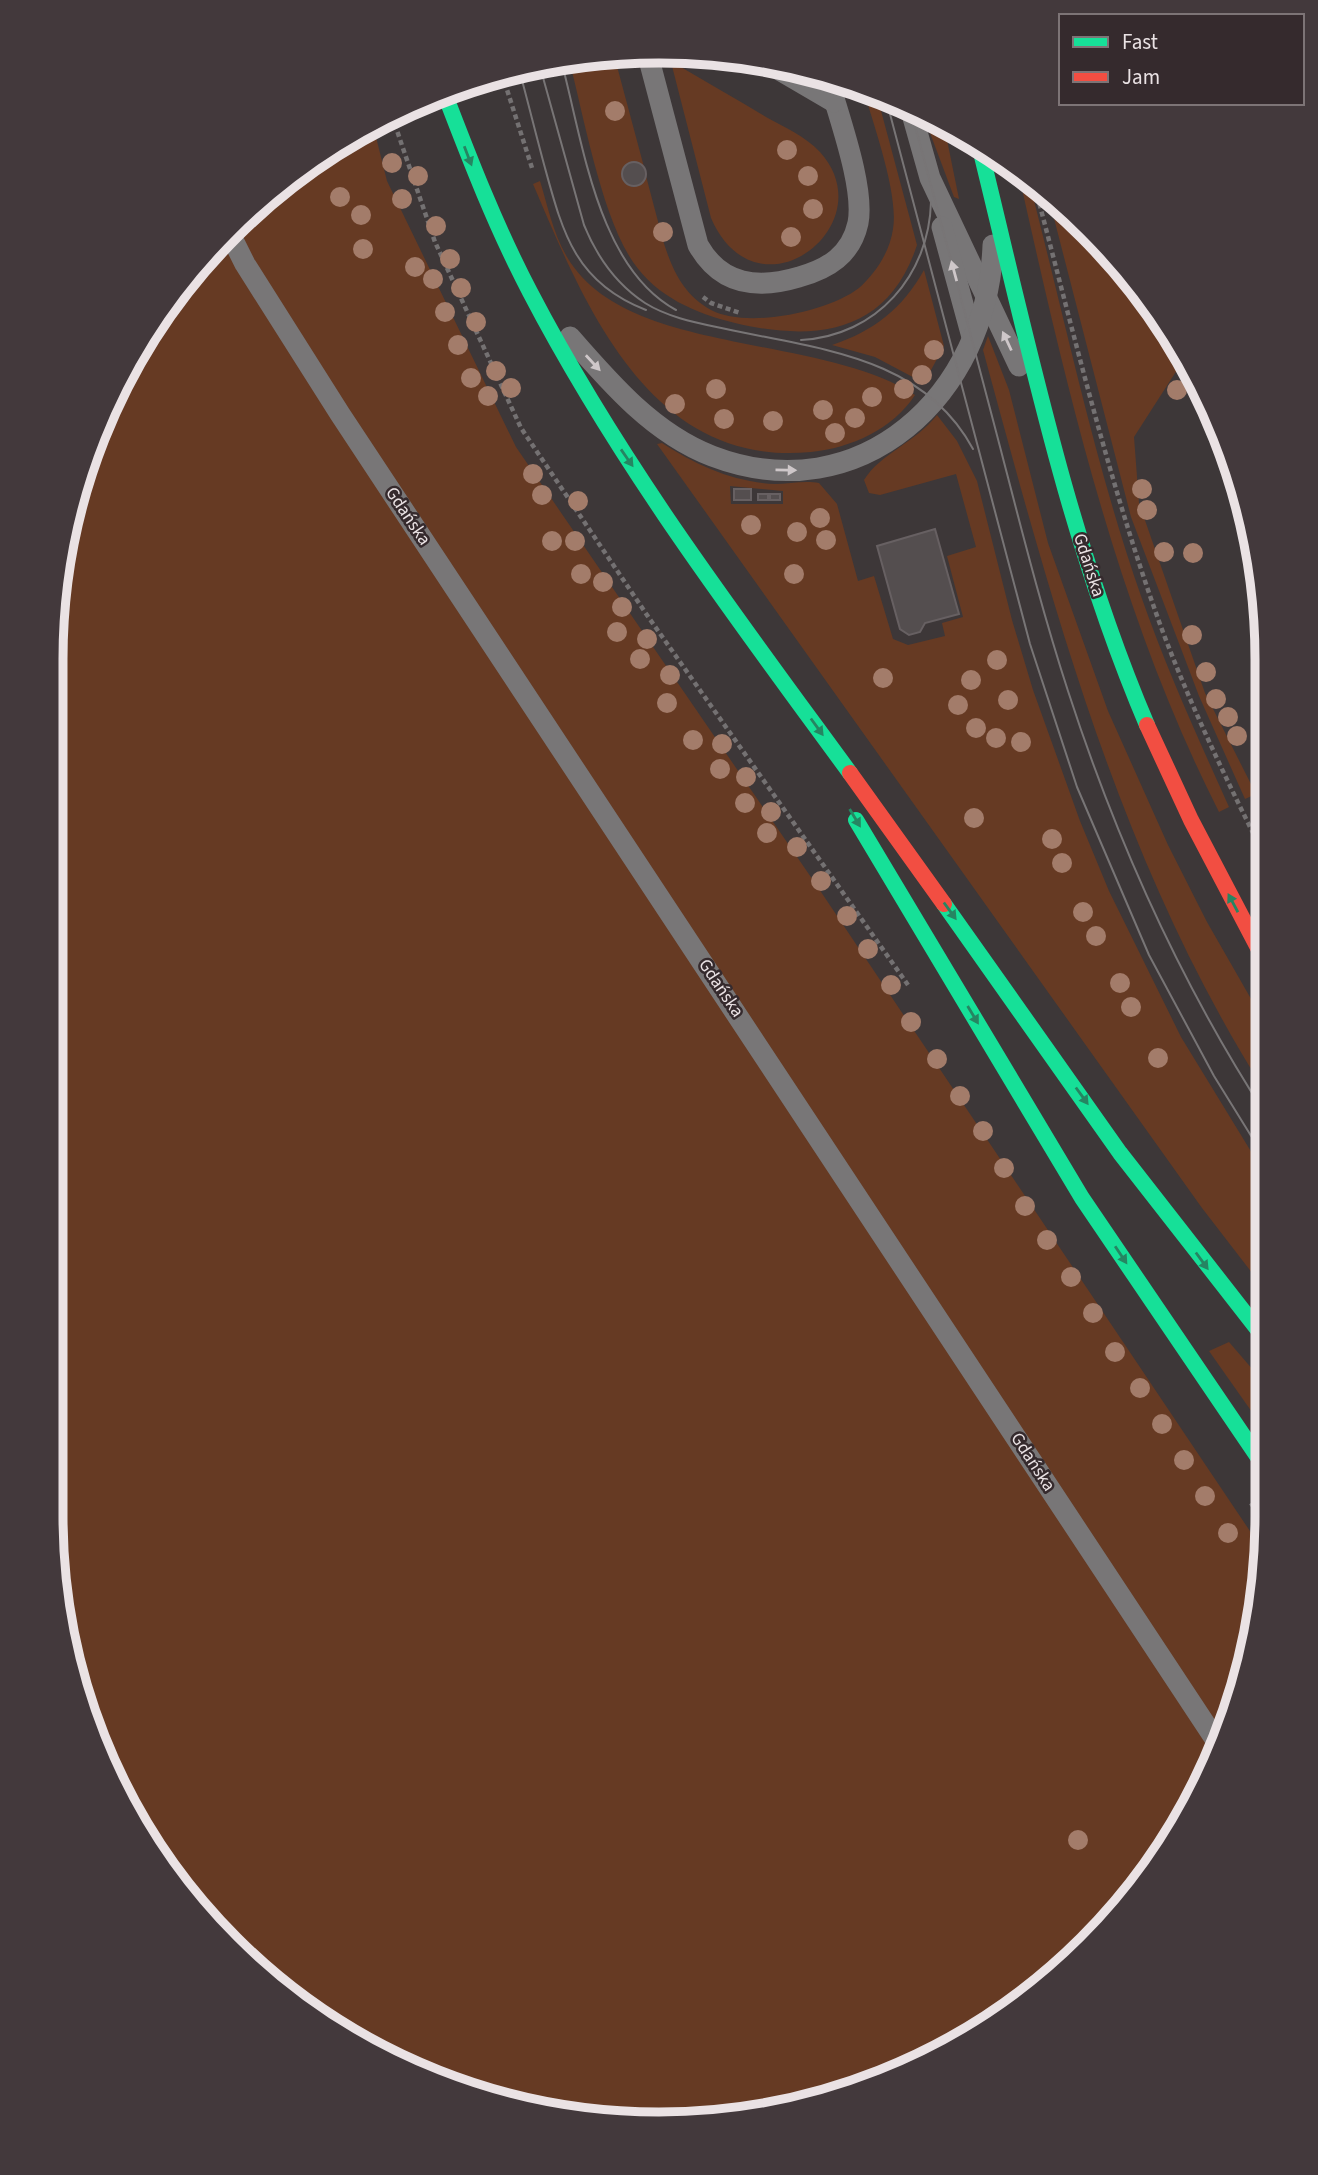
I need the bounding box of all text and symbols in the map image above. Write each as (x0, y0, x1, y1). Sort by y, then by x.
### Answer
legend (1059, 14, 1304, 105)
text: Fast (1122, 27, 1158, 57)
text: Jam (1122, 62, 1160, 92)
one-way arrow (462, 145, 473, 166)
one-way arrow (948, 260, 959, 282)
one-way arrow (1001, 331, 1013, 351)
one-way arrow (585, 354, 601, 371)
one-way arrow (620, 449, 634, 467)
one-way arrow (775, 465, 797, 476)
street label: Gdańska (379, 482, 437, 550)
street label: Gdańska (1067, 530, 1111, 600)
one-way arrow (810, 717, 824, 736)
one-way arrow (849, 809, 862, 828)
one-way arrow (1227, 893, 1239, 913)
one-way arrow (943, 902, 957, 920)
street label: Gdańska (692, 954, 750, 1022)
one-way arrow (967, 1006, 979, 1025)
one-way arrow (1075, 1087, 1089, 1105)
one-way arrow (1114, 1246, 1128, 1264)
one-way arrow (1195, 1252, 1209, 1270)
street label: Gdańska (1005, 1428, 1061, 1496)

